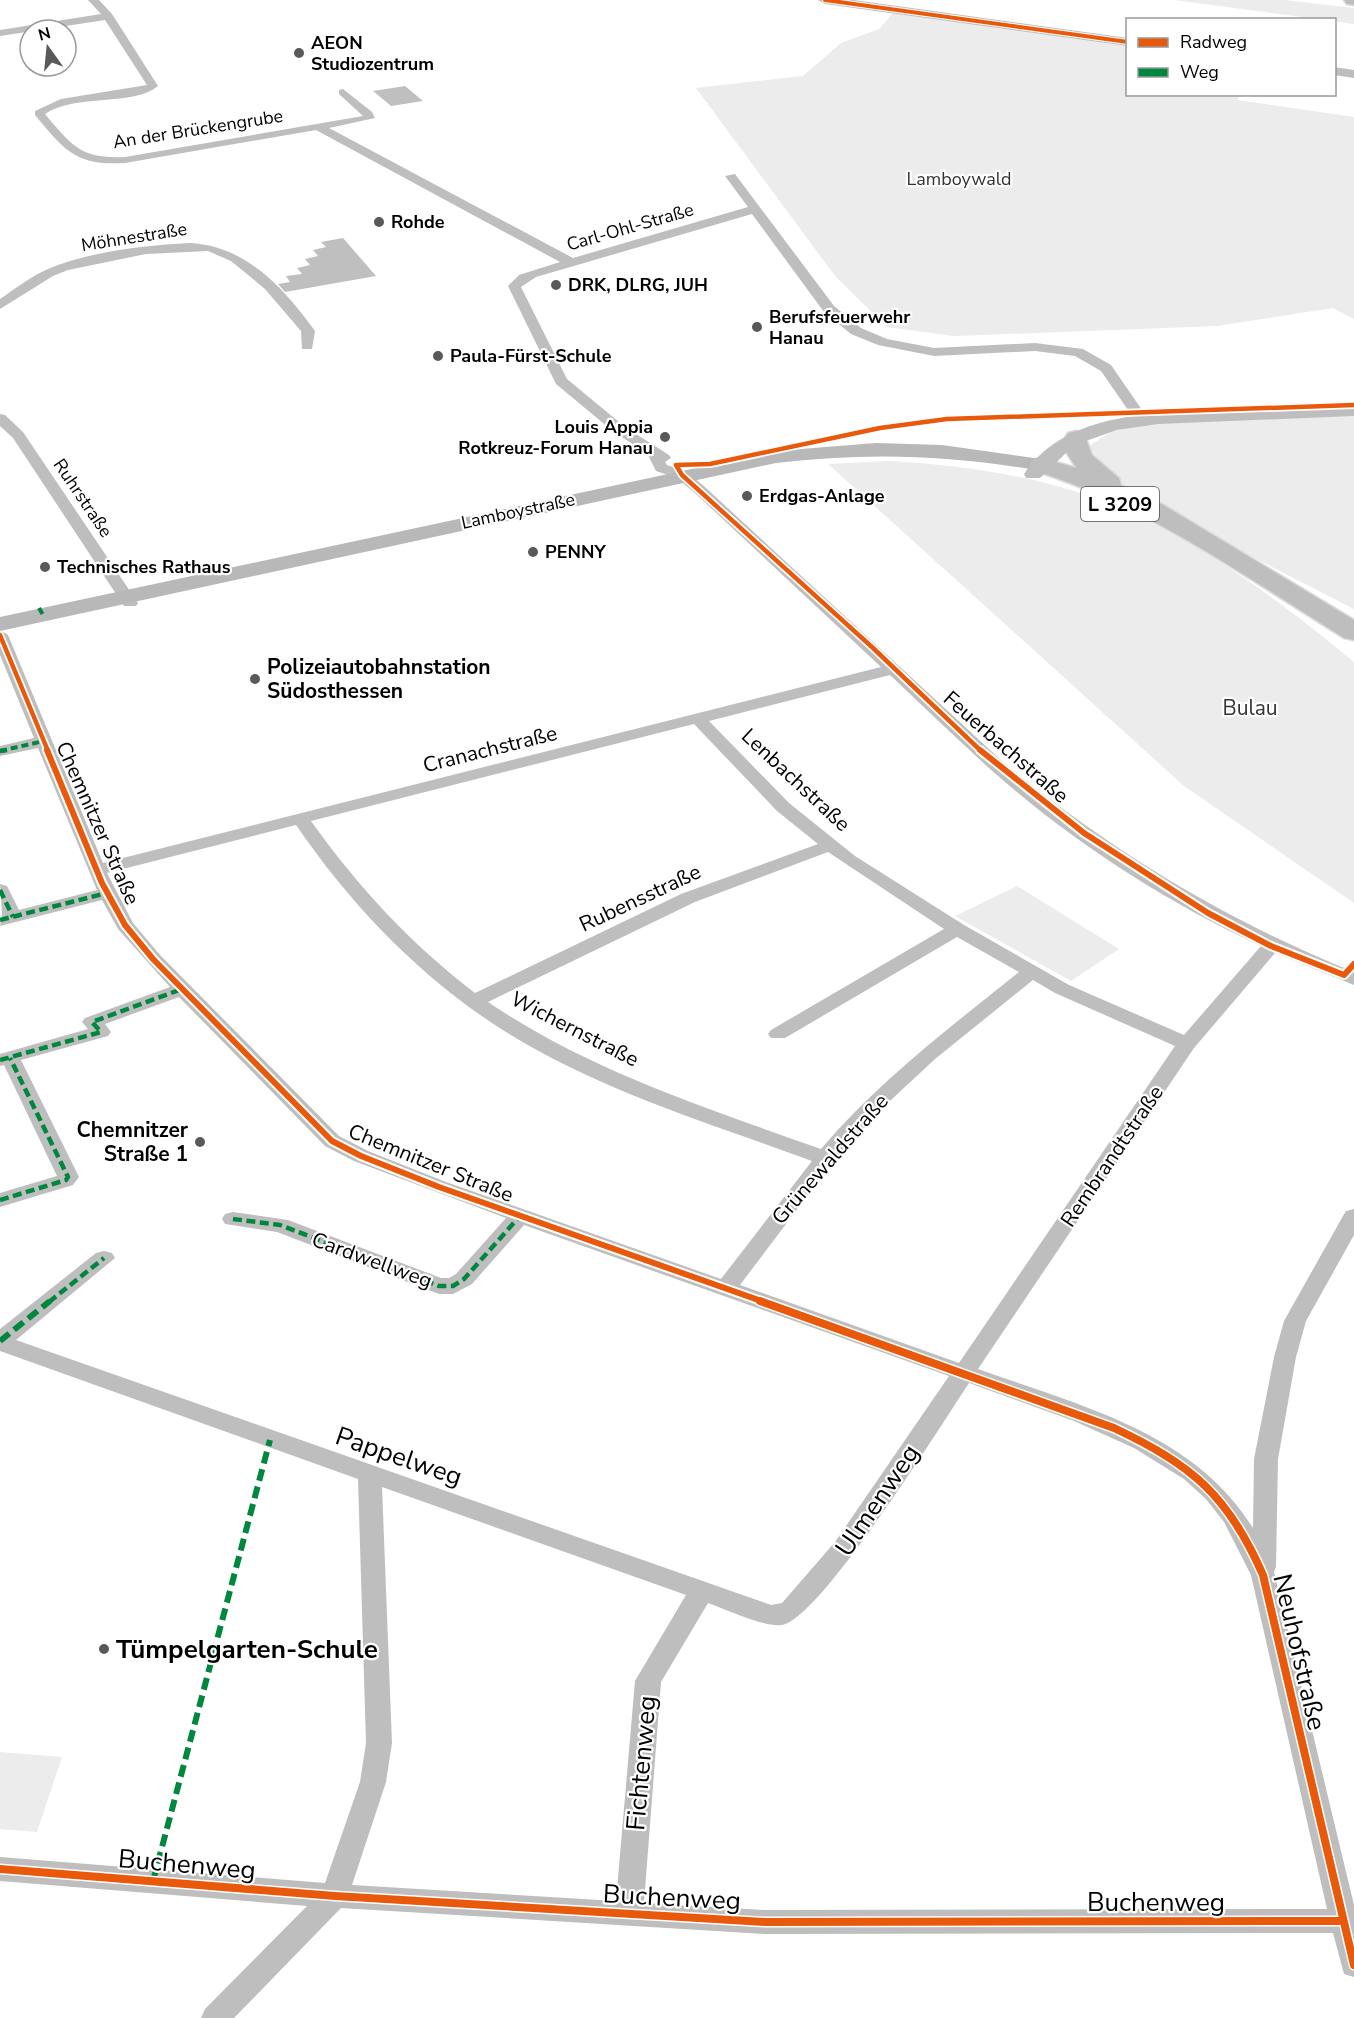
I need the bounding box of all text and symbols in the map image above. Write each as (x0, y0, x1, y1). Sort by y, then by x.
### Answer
north arrow (18, 18, 78, 78)
legend (1126, 18, 1336, 96)
text: N (36, 22, 53, 47)
text: Radweg (1180, 30, 1247, 54)
place label: AEON Studiozentrum (311, 31, 434, 76)
marker: AEON Studiozentrum (292, 46, 306, 60)
text: Weg (1180, 60, 1219, 84)
street label: An der Brückengrube (111, 104, 285, 154)
park label: Lamboywald (907, 167, 1011, 191)
street label: Carl-Ohl-Straße (564, 197, 696, 257)
place label: Rohde (391, 210, 445, 234)
marker: Rohde (372, 215, 386, 229)
street label: Möhnestraße (79, 217, 189, 257)
place label: DRK, DLRG, JUH (568, 273, 708, 297)
marker: DRK, DLRG, JUH (549, 278, 563, 292)
place label: Berufsfeuerwehr Hanau (769, 305, 910, 350)
marker: Berufsfeuerwehr Hanau (750, 320, 764, 334)
place label: Paula-Fürst-Schule (450, 344, 612, 368)
marker: Paula-Fürst-Schule (431, 349, 445, 363)
place label: Louis Appia Rotkreuz-Forum Hanau (458, 415, 653, 460)
marker: Louis Appia Rotkreuz-Forum Hanau (658, 430, 672, 444)
street label: Ruhrstraße (48, 454, 118, 542)
place label: Erdgas-Anlage (759, 484, 885, 508)
street label: Lamboystraße (459, 487, 577, 535)
road number: L 3209 (1081, 487, 1159, 521)
marker: Erdgas-Anlage (740, 489, 754, 503)
place label: PENNY (545, 540, 606, 564)
marker: PENNY (526, 545, 540, 559)
place label: Technisches Rathaus (57, 555, 231, 579)
marker: Technisches Rathaus (38, 560, 52, 574)
place label: Polizeiautobahnstation Südosthessen (267, 653, 491, 705)
marker: Polizeiautobahnstation Südosthessen (248, 672, 262, 686)
street label: Feuerbachstraße (937, 685, 1075, 809)
park label: Bulau (1222, 694, 1278, 722)
street label: Cranachstraße (420, 719, 560, 779)
street label: Lenbachstraße (735, 722, 857, 838)
street label: Chemnitzer Straße (49, 737, 147, 909)
street label: Rubensstraße (575, 858, 705, 938)
street label: Wichernstraße (506, 985, 644, 1073)
street label: Rembrandtstraße (1054, 1080, 1170, 1232)
street label: Grünewaldstraße (765, 1088, 895, 1230)
place label: Chemnitzer Straße 1 (77, 1116, 189, 1168)
street label: Chemnitzer Straße (344, 1117, 518, 1209)
marker: Chemnitzer Straße 1 (193, 1135, 207, 1149)
street label: Cardwellweg (308, 1225, 436, 1295)
street label: Pappelweg (331, 1418, 467, 1494)
street label: Ulmenweg (827, 1437, 928, 1563)
street label: Neuhofstraße (1265, 1570, 1335, 1734)
place label: Tümpelgarten-Schule (116, 1632, 378, 1667)
marker: Tümpelgarten-Schule (97, 1642, 111, 1656)
street label: Fichtenweg (618, 1694, 665, 1832)
street label: Buchenweg (117, 1841, 257, 1888)
street label: Buchenweg (602, 1876, 742, 1919)
street label: Buchenweg (1087, 1885, 1225, 1920)

